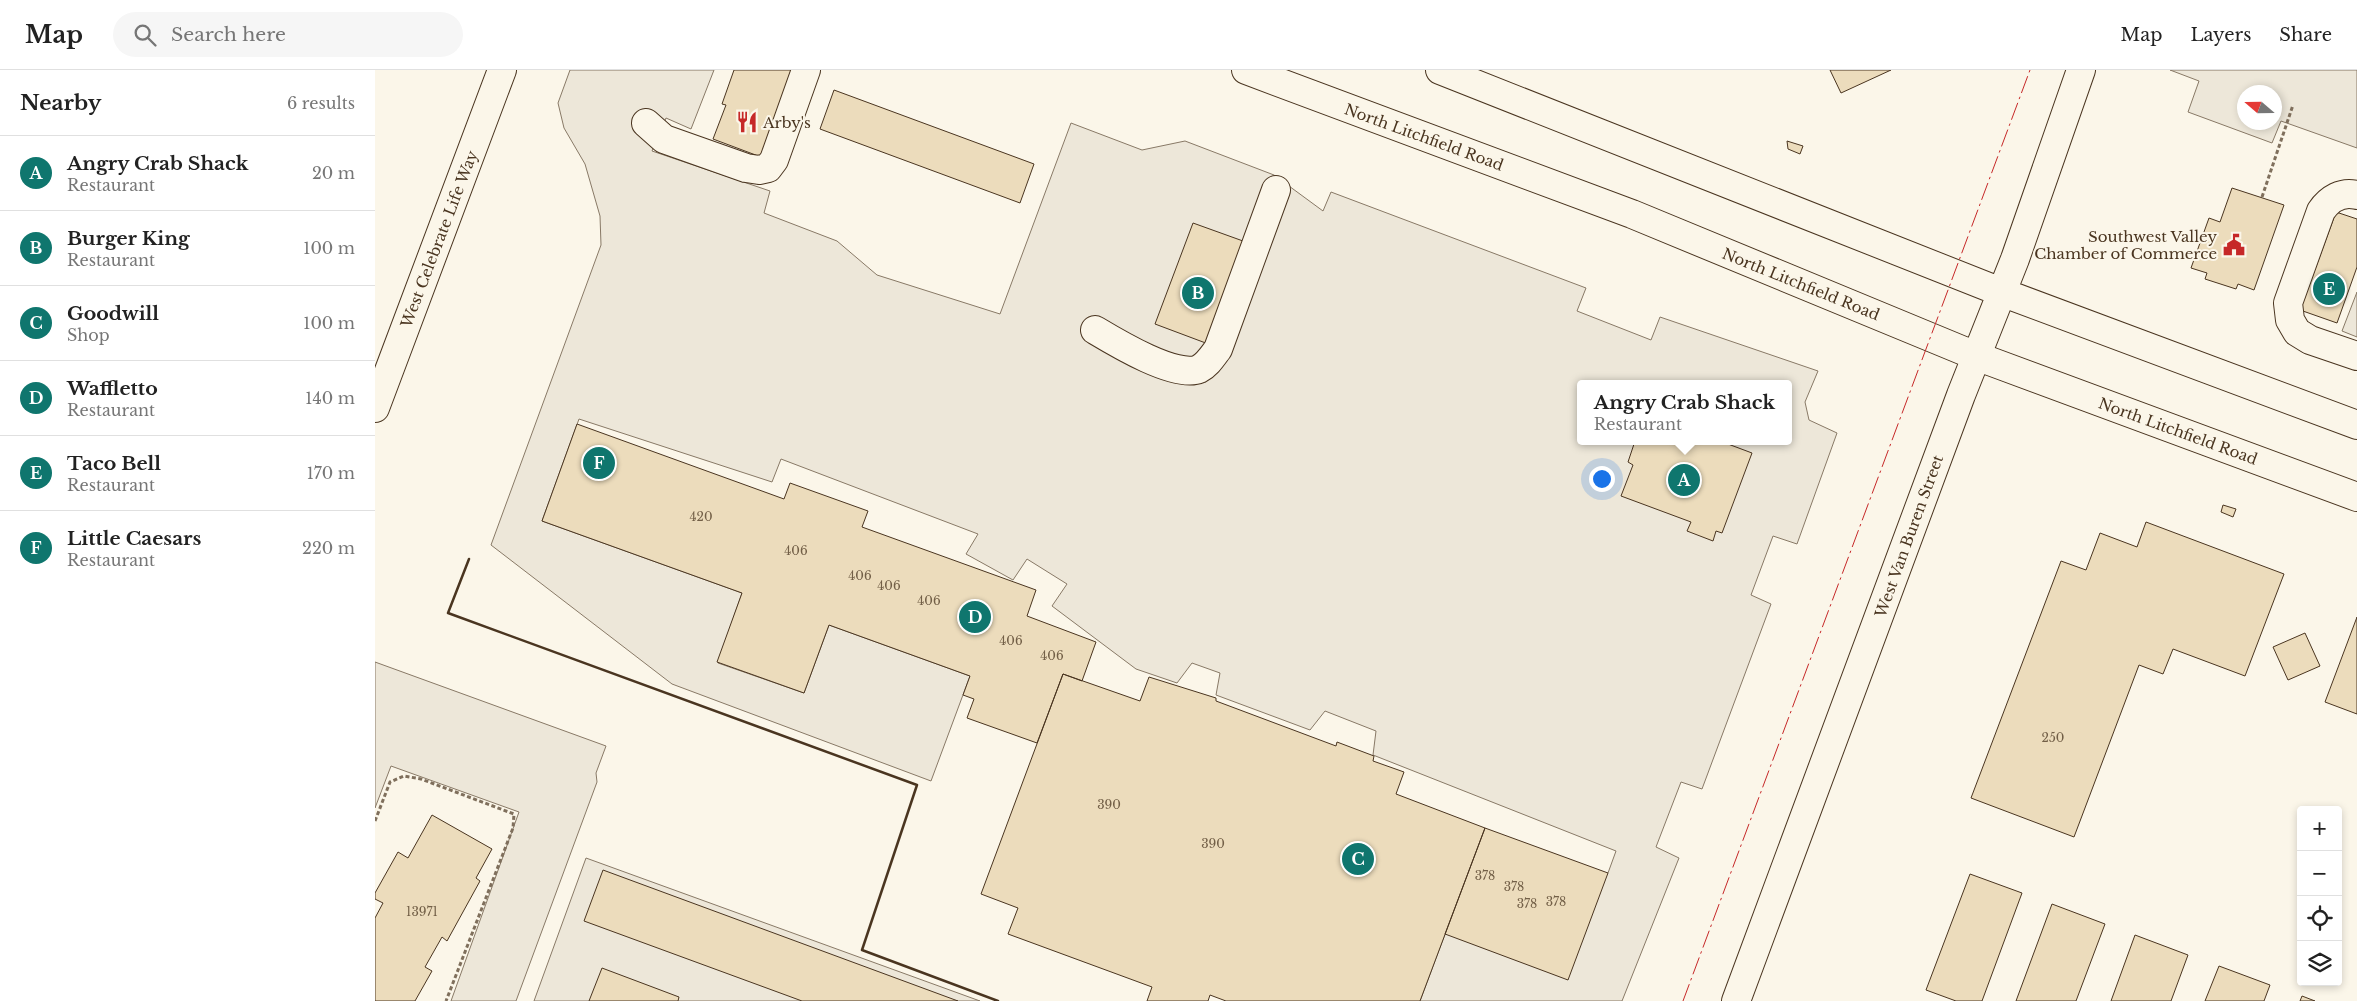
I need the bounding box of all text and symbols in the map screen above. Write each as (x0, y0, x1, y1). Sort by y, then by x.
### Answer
search box (113, 12, 463, 57)
text: Map (25, 20, 83, 49)
icon: search (131, 21, 159, 49)
text: Search here (171, 23, 286, 46)
text: Map (2121, 24, 2162, 46)
text: Layers (2190, 24, 2251, 46)
text: Share (2279, 24, 2332, 46)
north arrow (2237, 85, 2282, 130)
text: Nearby (20, 90, 101, 116)
text: 6 results (287, 93, 355, 113)
street label: North Litchfield Road (1342, 99, 1506, 175)
restaurant icon: Arby's (734, 109, 760, 135)
place label: Arby's (762, 113, 811, 132)
street label: West Celebrate Life Way (396, 147, 482, 331)
text: Angry Crab Shack (67, 152, 248, 175)
text: A (30, 163, 42, 183)
text: 20 m (312, 163, 355, 183)
text: Restaurant (67, 175, 155, 195)
text: Burger King (67, 227, 190, 250)
place label: Southwest Valley Chamber of Commerce (2034, 227, 2217, 263)
public building icon: Southwest Valley Chamber of Commerce (2221, 232, 2247, 258)
text: B (30, 238, 42, 258)
text: 100 m (303, 238, 355, 258)
street label: North Litchfield Road (1720, 244, 1882, 324)
text: Restaurant (67, 250, 155, 270)
pin: E (2313, 270, 2345, 308)
pin: B (1182, 274, 1214, 312)
text: Goodwill (67, 302, 159, 325)
text: C (29, 313, 43, 333)
text: 100 m (303, 313, 355, 333)
text: Shop (67, 325, 110, 345)
text: Waffletto (67, 377, 158, 400)
popup (1577, 380, 1792, 445)
text: D (29, 388, 43, 408)
text: 140 m (305, 388, 355, 408)
text: Angry Crab Shack (1594, 391, 1775, 414)
street label: North Litchfield Road (2096, 393, 2260, 469)
text: Restaurant (67, 400, 155, 420)
text: Restaurant (1594, 414, 1682, 434)
pin: F (583, 444, 615, 482)
text: Taco Bell (67, 452, 161, 475)
street label: West Van Buren Street (1870, 452, 1947, 621)
pin: A (1668, 461, 1700, 499)
text: E (30, 463, 42, 483)
text: 170 m (307, 463, 355, 483)
your location (1589, 466, 1615, 492)
text: Restaurant (67, 475, 155, 495)
house number: 420 (690, 509, 712, 524)
text: Little Caesars (67, 527, 201, 550)
text: F (30, 538, 42, 558)
text: 220 m (302, 538, 355, 558)
house number: 406 (784, 543, 808, 558)
text: Restaurant (67, 550, 155, 570)
house number: 406 (848, 568, 872, 583)
house number: 406 (877, 578, 901, 593)
house number: 406 (917, 593, 941, 608)
pin: D (959, 598, 991, 636)
house number: 406 (999, 633, 1023, 648)
house number: 406 (1040, 648, 1064, 663)
house number: 250 (2042, 730, 2064, 745)
house number: 390 (1097, 797, 1121, 812)
map controls (2297, 806, 2342, 986)
button: + (2297, 806, 2342, 851)
house number: 390 (1201, 836, 1225, 851)
pin: C (1342, 840, 1374, 878)
button: − (2297, 851, 2342, 896)
house number: 378 (1475, 868, 1495, 883)
house number: 378 (1504, 879, 1524, 894)
house number: 378 (1546, 894, 1566, 909)
house number: 378 (1517, 896, 1537, 911)
button: locate (2297, 896, 2342, 941)
house number: 13971 (406, 904, 438, 919)
button: layers (2297, 941, 2342, 986)

